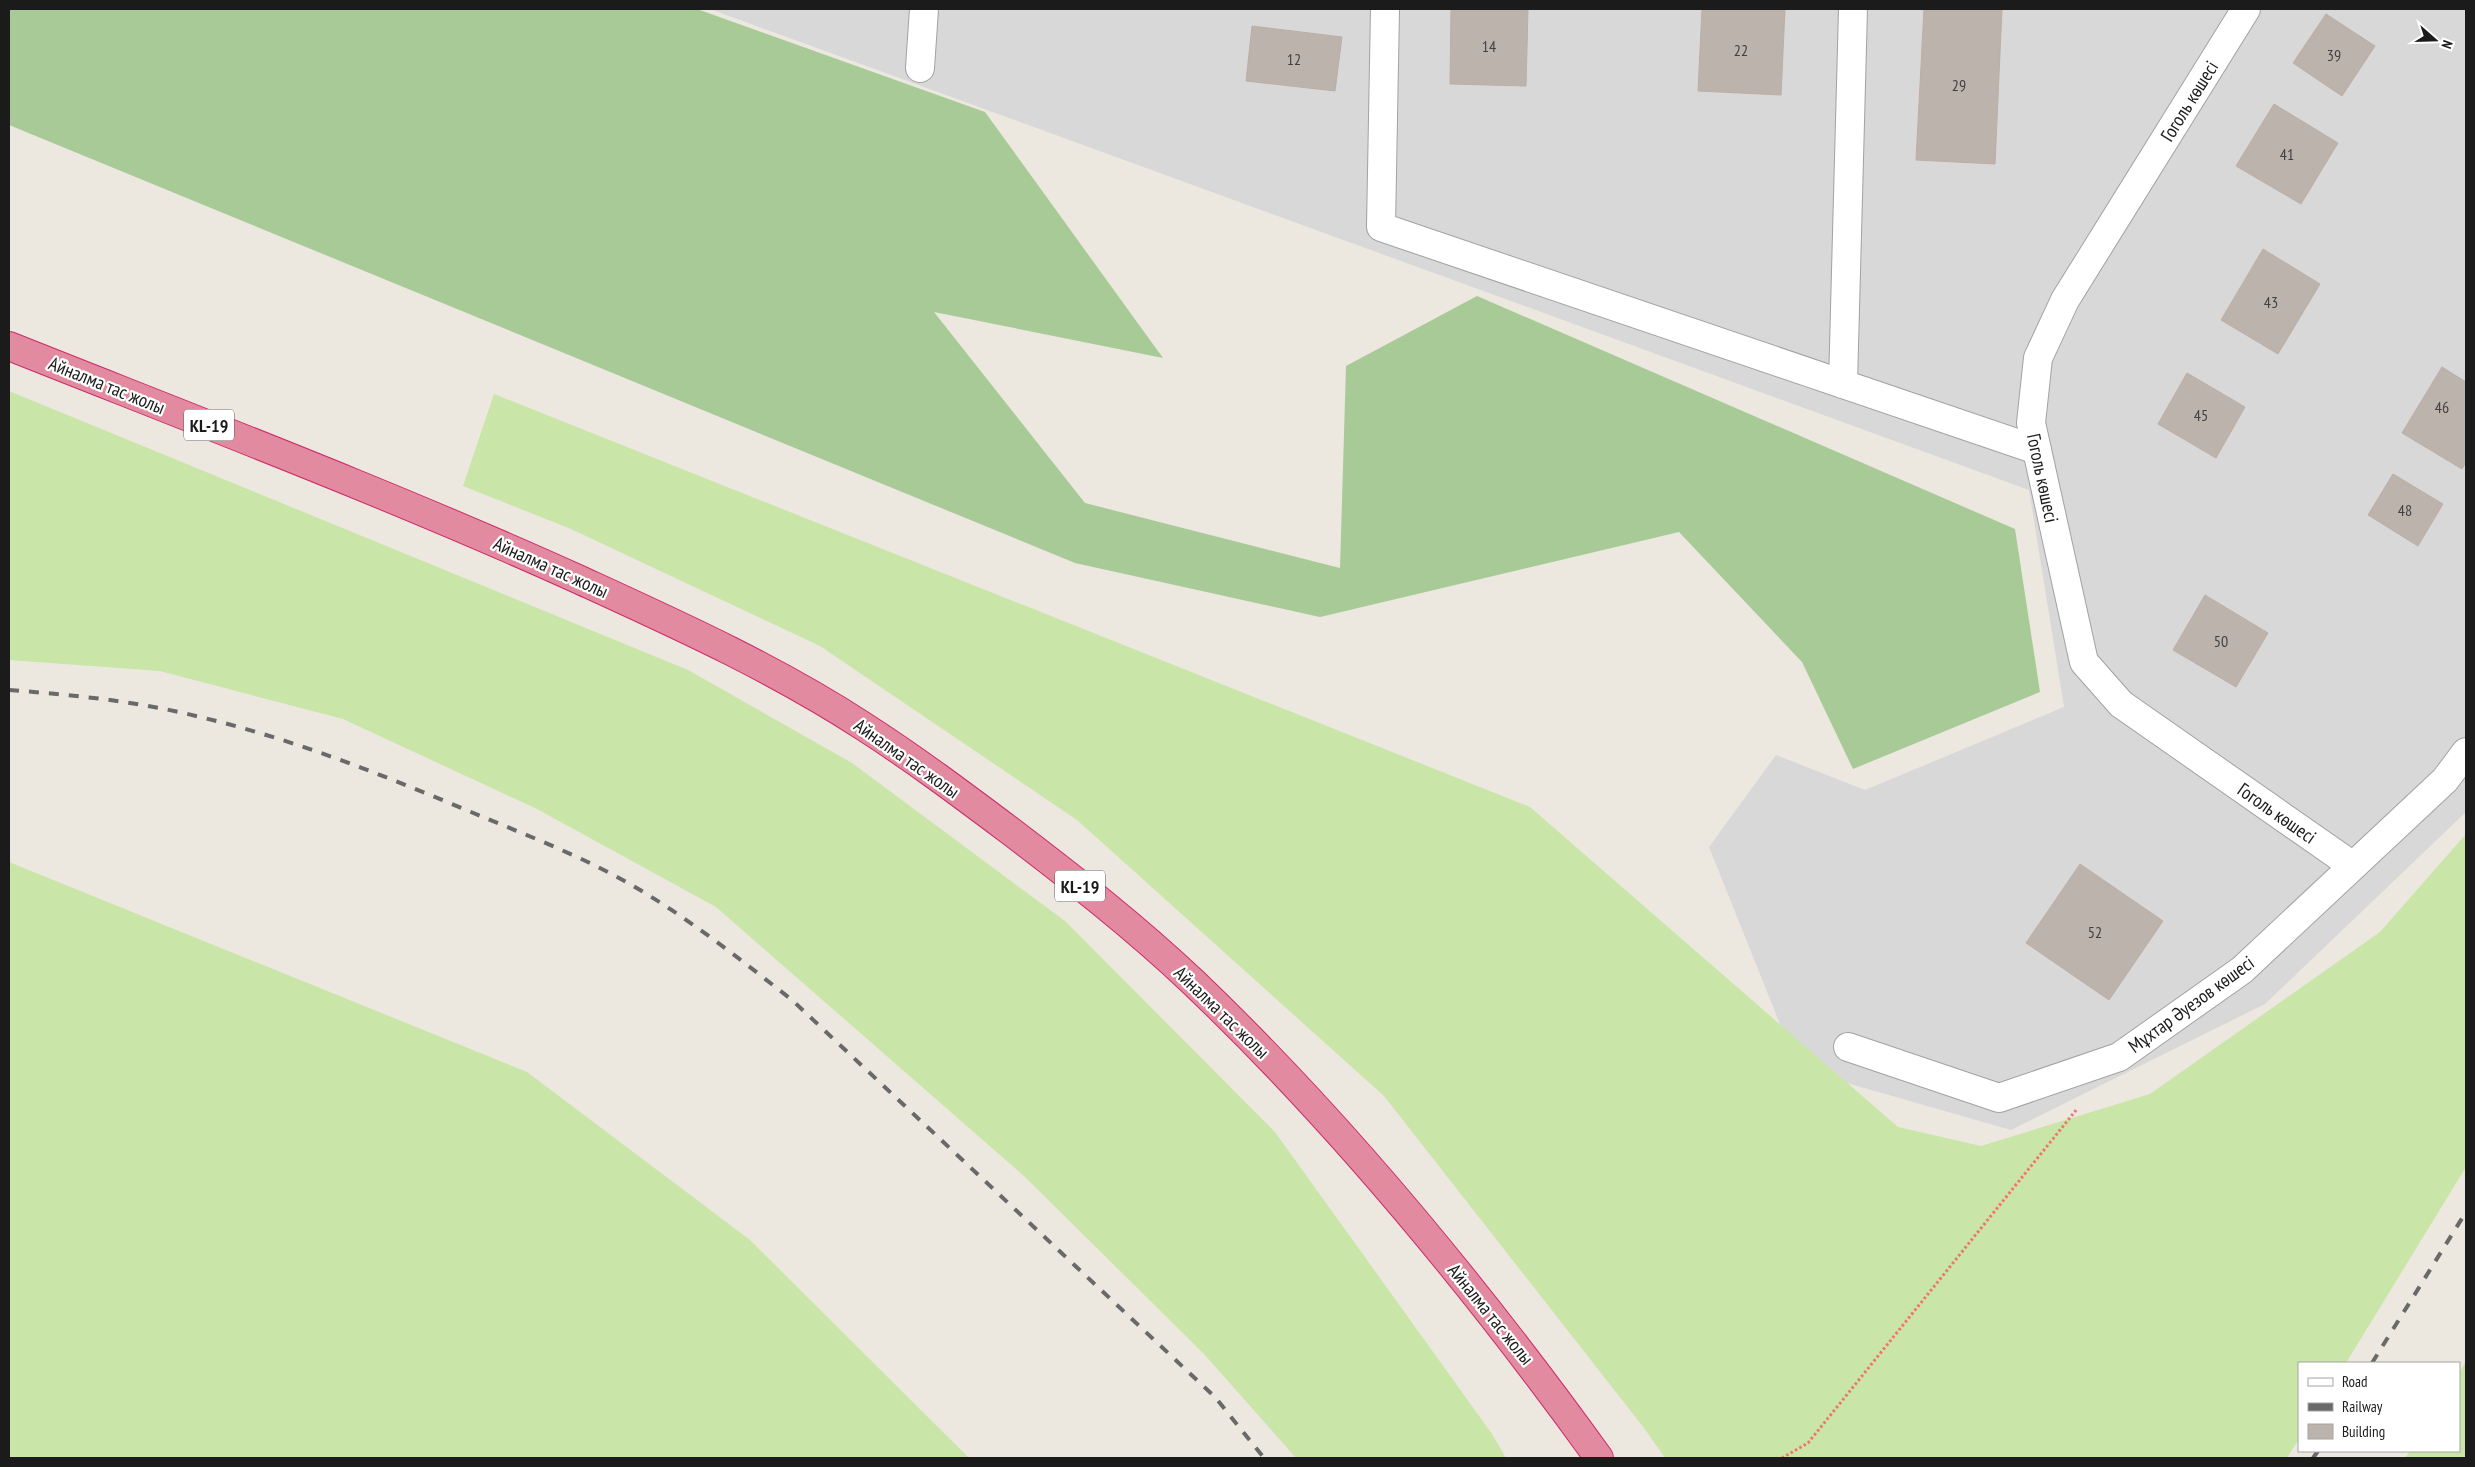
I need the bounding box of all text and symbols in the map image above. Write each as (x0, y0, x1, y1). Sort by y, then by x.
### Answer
north arrow (2410, 15, 2460, 65)
house number: 14 (1482, 36, 1496, 56)
text: N (2437, 38, 2457, 51)
house number: 22 (1734, 40, 1748, 60)
house number: 39 (2327, 45, 2341, 65)
house number: 12 (1287, 49, 1301, 69)
street label: Гоголь көшесі (2155, 56, 2223, 146)
house number: 29 (1952, 75, 1966, 95)
house number: 41 (2280, 144, 2294, 164)
house number: 43 (2264, 292, 2278, 312)
street label: Айналма тас жолы (45, 351, 169, 419)
house number: 46 (2435, 397, 2449, 417)
house number: 45 (2194, 405, 2208, 425)
road number: КL-19 (184, 410, 234, 440)
street label: Гоголь көшесі (2022, 431, 2064, 525)
house number: 48 (2398, 500, 2412, 520)
street label: Айналма тас жолы (490, 531, 612, 603)
house number: 50 (2214, 631, 2228, 651)
street label: Айналма тас жолы (850, 713, 964, 803)
street label: Гоголь көшесі (2233, 777, 2321, 849)
road number: КL-19 (1055, 870, 1105, 901)
house number: 52 (2088, 922, 2102, 942)
street label: Мұхтар Әуезов көшесі (2123, 950, 2259, 1058)
street label: Айналма тас жолы (1169, 961, 1275, 1063)
street label: Айналма тас жолы (1443, 1259, 1539, 1369)
legend (2298, 1362, 2460, 1452)
text: Road (2342, 1372, 2368, 1391)
text: Railway (2342, 1397, 2383, 1416)
text: Building (2342, 1422, 2385, 1441)

